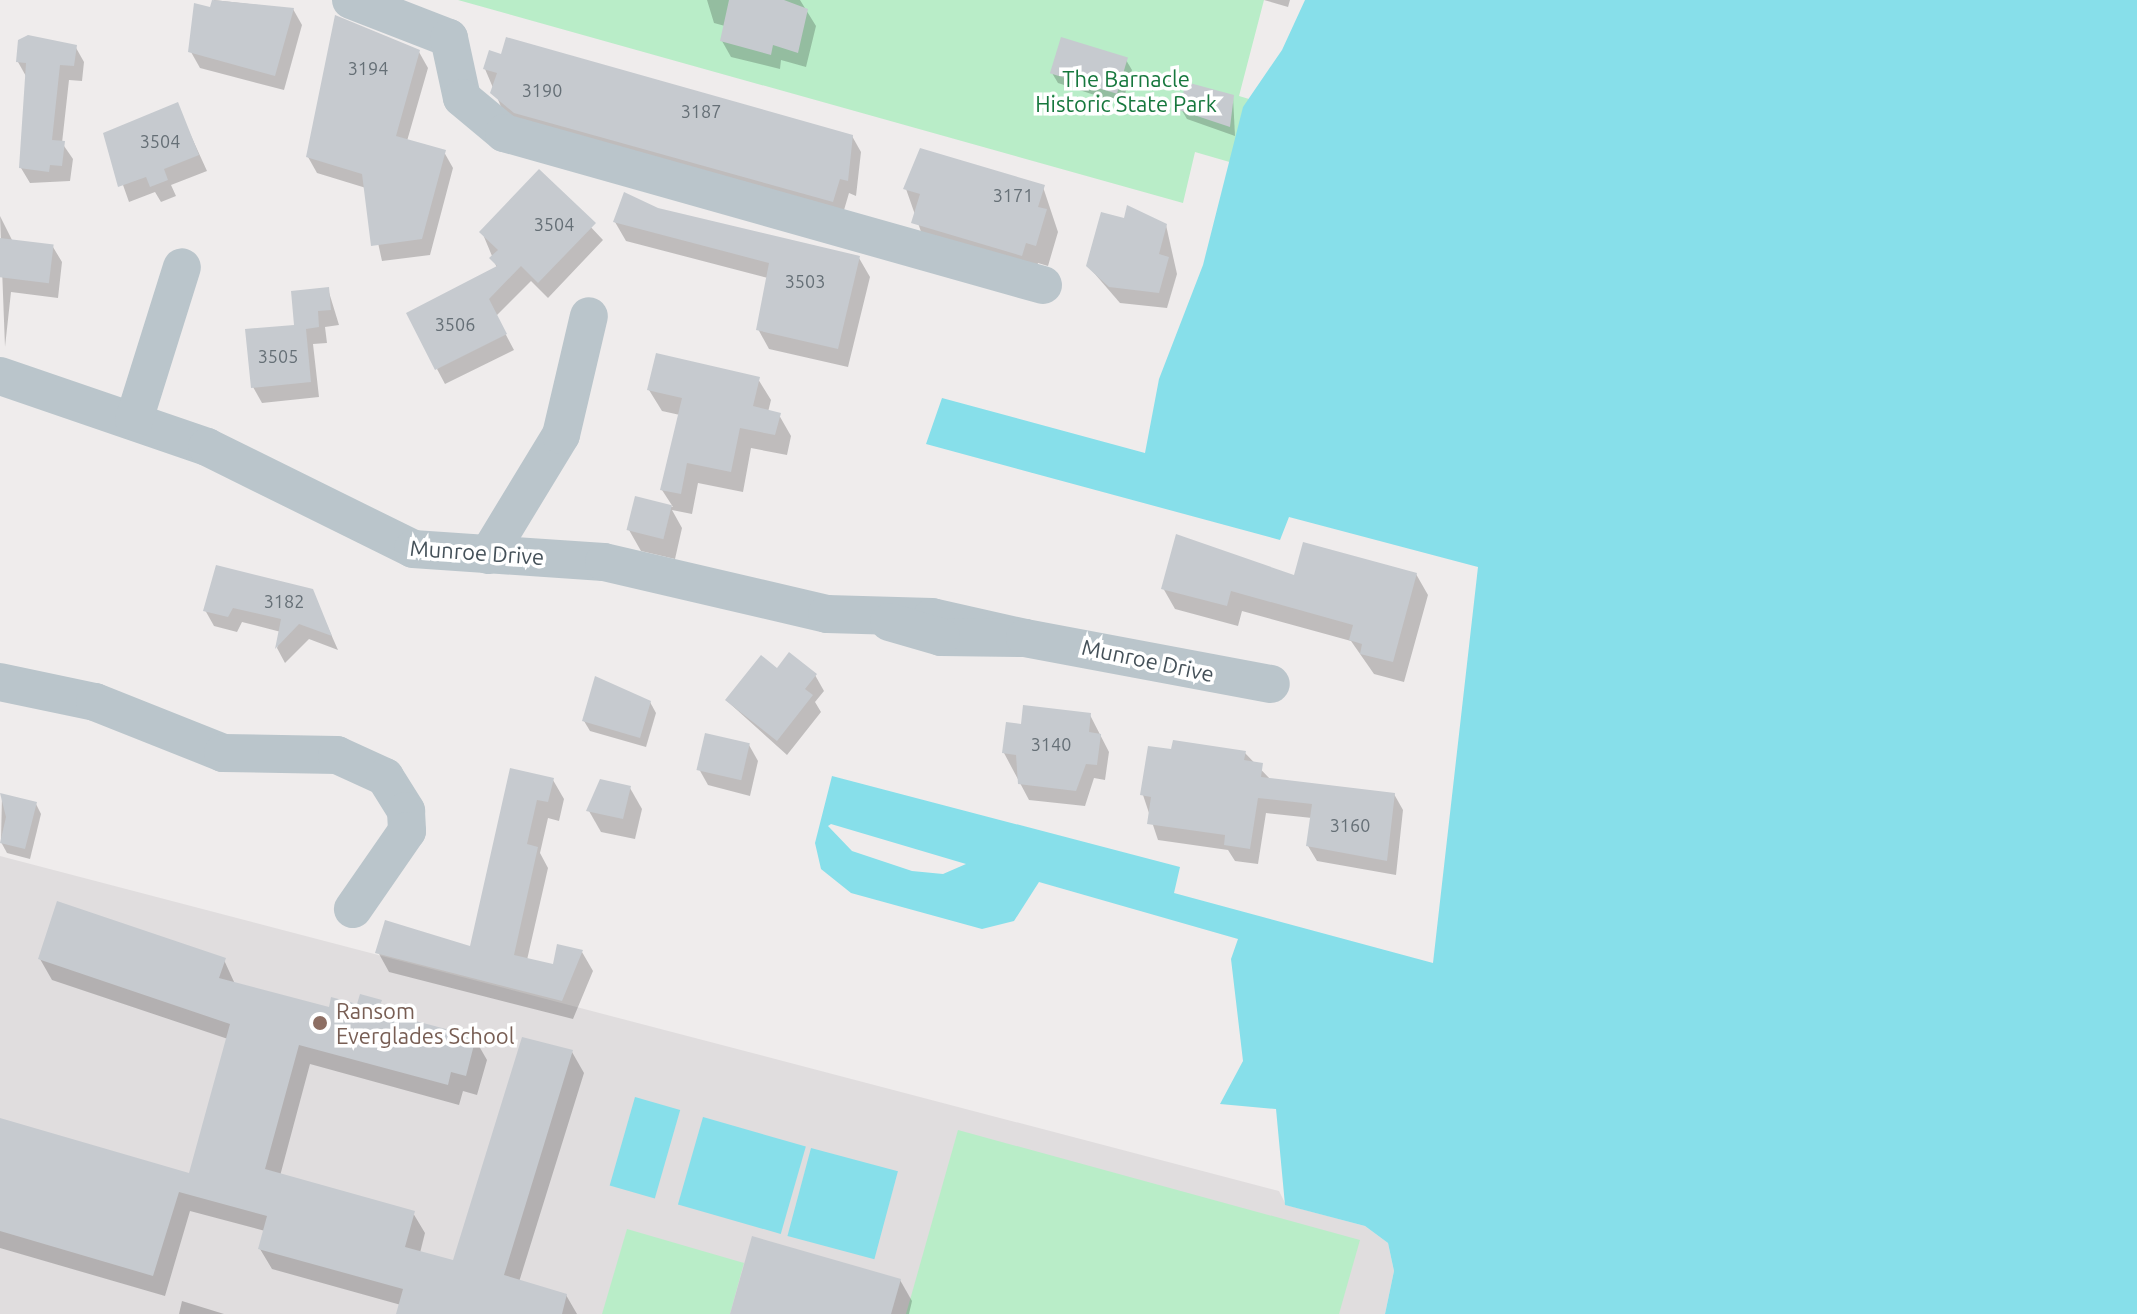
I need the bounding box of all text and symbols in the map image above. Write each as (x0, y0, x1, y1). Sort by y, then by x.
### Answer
house number: 3194 (348, 57, 388, 79)
park label: The Barnacle Historic State Park (1035, 65, 1217, 116)
house number: 3190 (522, 79, 562, 101)
house number: 3187 (681, 100, 721, 122)
house number: 3504 (140, 130, 180, 152)
house number: 3171 (993, 184, 1033, 206)
house number: 3504 (534, 213, 574, 235)
house number: 3503 (785, 270, 825, 292)
house number: 3506 (435, 313, 475, 335)
house number: 3505 (258, 345, 298, 367)
street label: Munroe Drive (409, 534, 545, 570)
house number: 3182 (264, 590, 304, 612)
street label: Munroe Drive (1079, 633, 1217, 687)
house number: 3140 (1031, 733, 1071, 755)
house number: 3160 (1330, 814, 1370, 836)
place label: Ransom Everglades School (336, 997, 514, 1048)
marker: Ransom Everglades School (311, 1014, 329, 1032)

